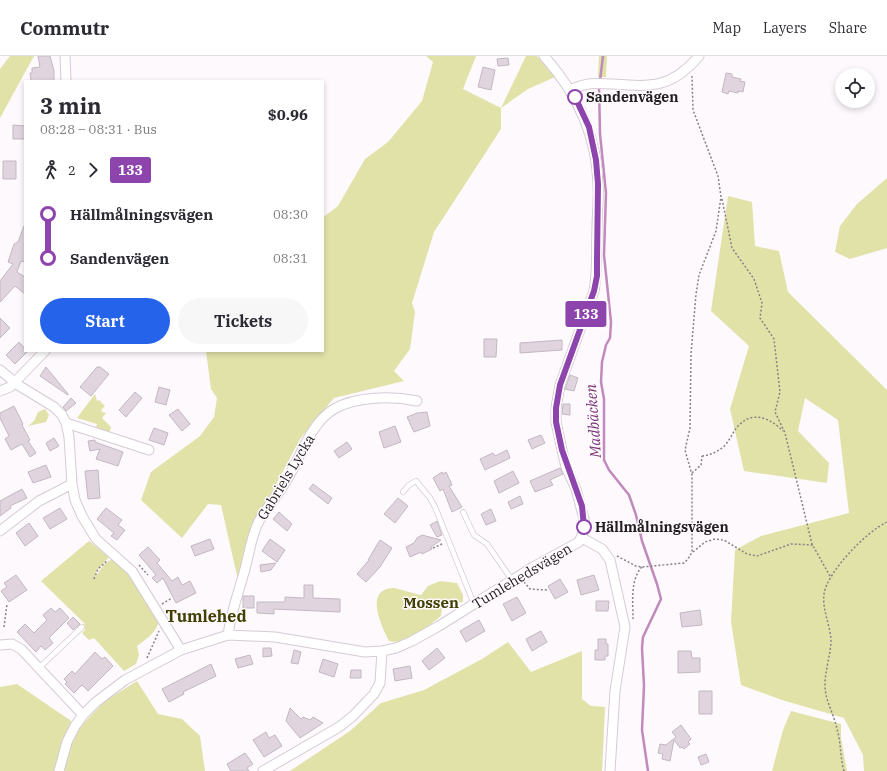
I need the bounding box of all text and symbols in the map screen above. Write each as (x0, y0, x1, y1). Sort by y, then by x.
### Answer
text: Commutr (20, 16, 109, 40)
text: Map (713, 19, 741, 37)
text: Layers (763, 19, 807, 37)
text: Share (829, 19, 867, 37)
map controls (835, 68, 875, 108)
button: locate (835, 68, 875, 108)
place label: Sandenvägen (586, 88, 679, 106)
marker: Sandenvägen (567, 89, 583, 105)
text: 3 min (40, 91, 102, 120)
text: $0.96 (268, 105, 308, 124)
text: 08:28 – 08:31 · Bus (40, 121, 157, 138)
icon: walk (40, 159, 62, 181)
icon: forward (82, 159, 104, 181)
text: 133 (118, 161, 143, 179)
text: 2 (68, 162, 76, 179)
text: Hällmålningsvägen (70, 205, 213, 224)
text: 08:30 (273, 206, 308, 223)
text: Sandenvägen (70, 249, 169, 268)
text: 08:31 (273, 250, 308, 267)
button: Start (40, 298, 170, 344)
button: Tickets (178, 298, 308, 344)
line badge: 133 (563, 301, 609, 327)
text: 133 (573, 305, 599, 323)
water label: Madbäcken (581, 383, 605, 459)
street label: Gabriels Lycka (253, 431, 319, 523)
place label: Hällmålningsvägen (595, 518, 729, 536)
marker: Hällmålningsvägen (576, 519, 592, 535)
street label: Tumlehedsvägen (469, 539, 575, 613)
district label: Mossen (403, 593, 459, 612)
district label: Tumlehed (165, 606, 247, 626)

